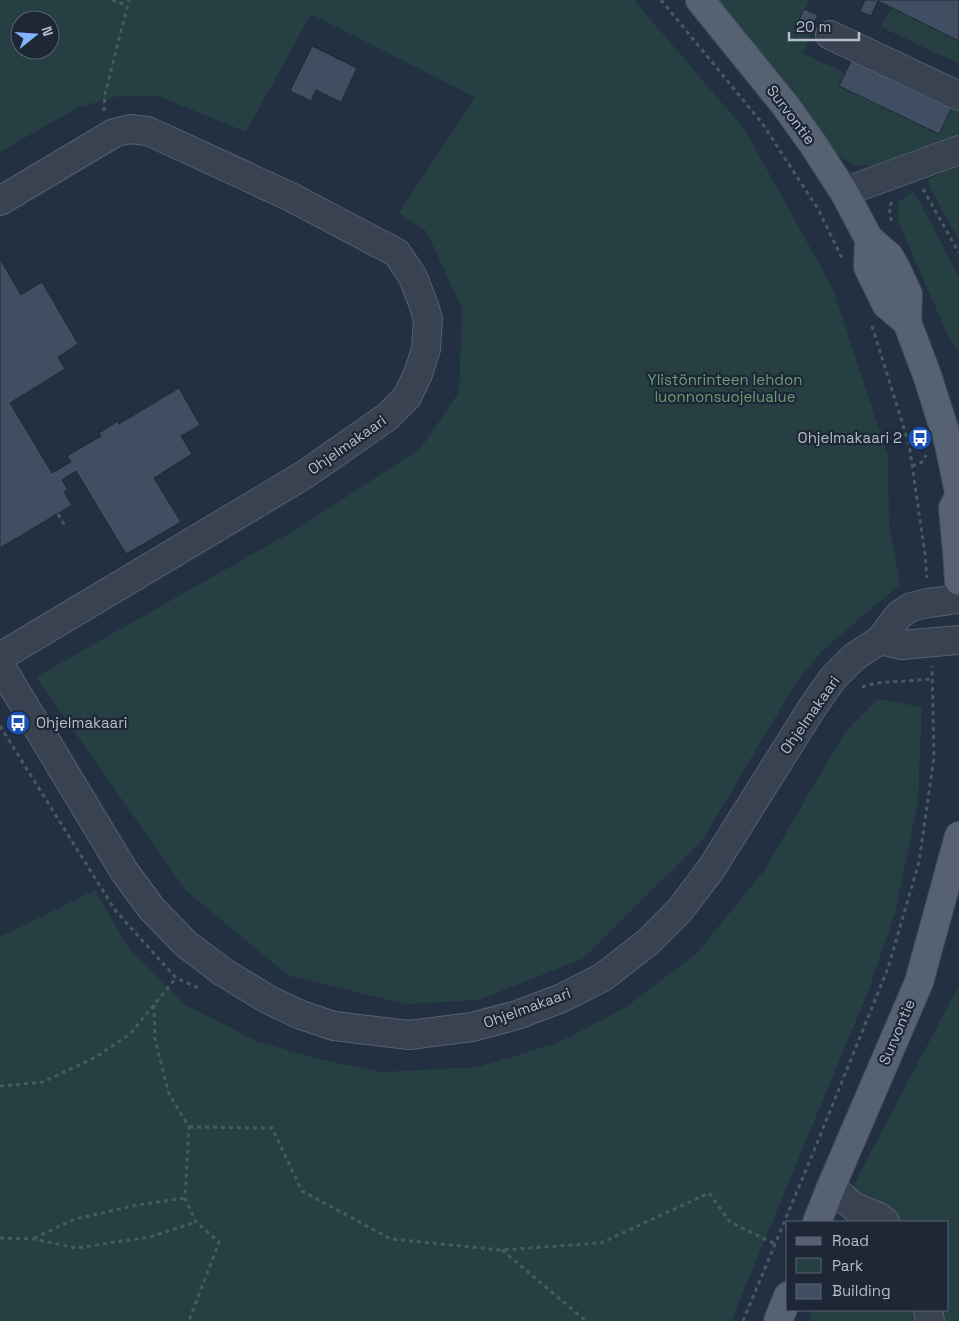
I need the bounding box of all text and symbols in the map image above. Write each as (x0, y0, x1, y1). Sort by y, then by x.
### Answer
north arrow (10, 10, 60, 60)
scale bar (789, 10, 859, 42)
text: 20 m (796, 17, 831, 36)
text: N (37, 24, 57, 38)
street label: Survontie (763, 81, 820, 148)
park label: Ylistönrinteen lehdon luonnonsuojelualue (648, 370, 802, 406)
street label: Ohjelmakaari (304, 411, 390, 479)
bus stop icon: Ohjelmakaari 2 (907, 425, 933, 451)
place label: Ohjelmakaari 2 (798, 428, 902, 447)
street label: Ohjelmakaari (776, 672, 844, 758)
bus stop icon: Ohjelmakaari (5, 710, 31, 736)
place label: Ohjelmakaari (36, 713, 128, 732)
street label: Ohjelmakaari (481, 983, 573, 1032)
street label: Survontie (874, 996, 919, 1068)
legend (786, 1221, 949, 1311)
text: Road (832, 1231, 869, 1250)
text: Park (832, 1256, 863, 1275)
text: Building (832, 1281, 891, 1300)

